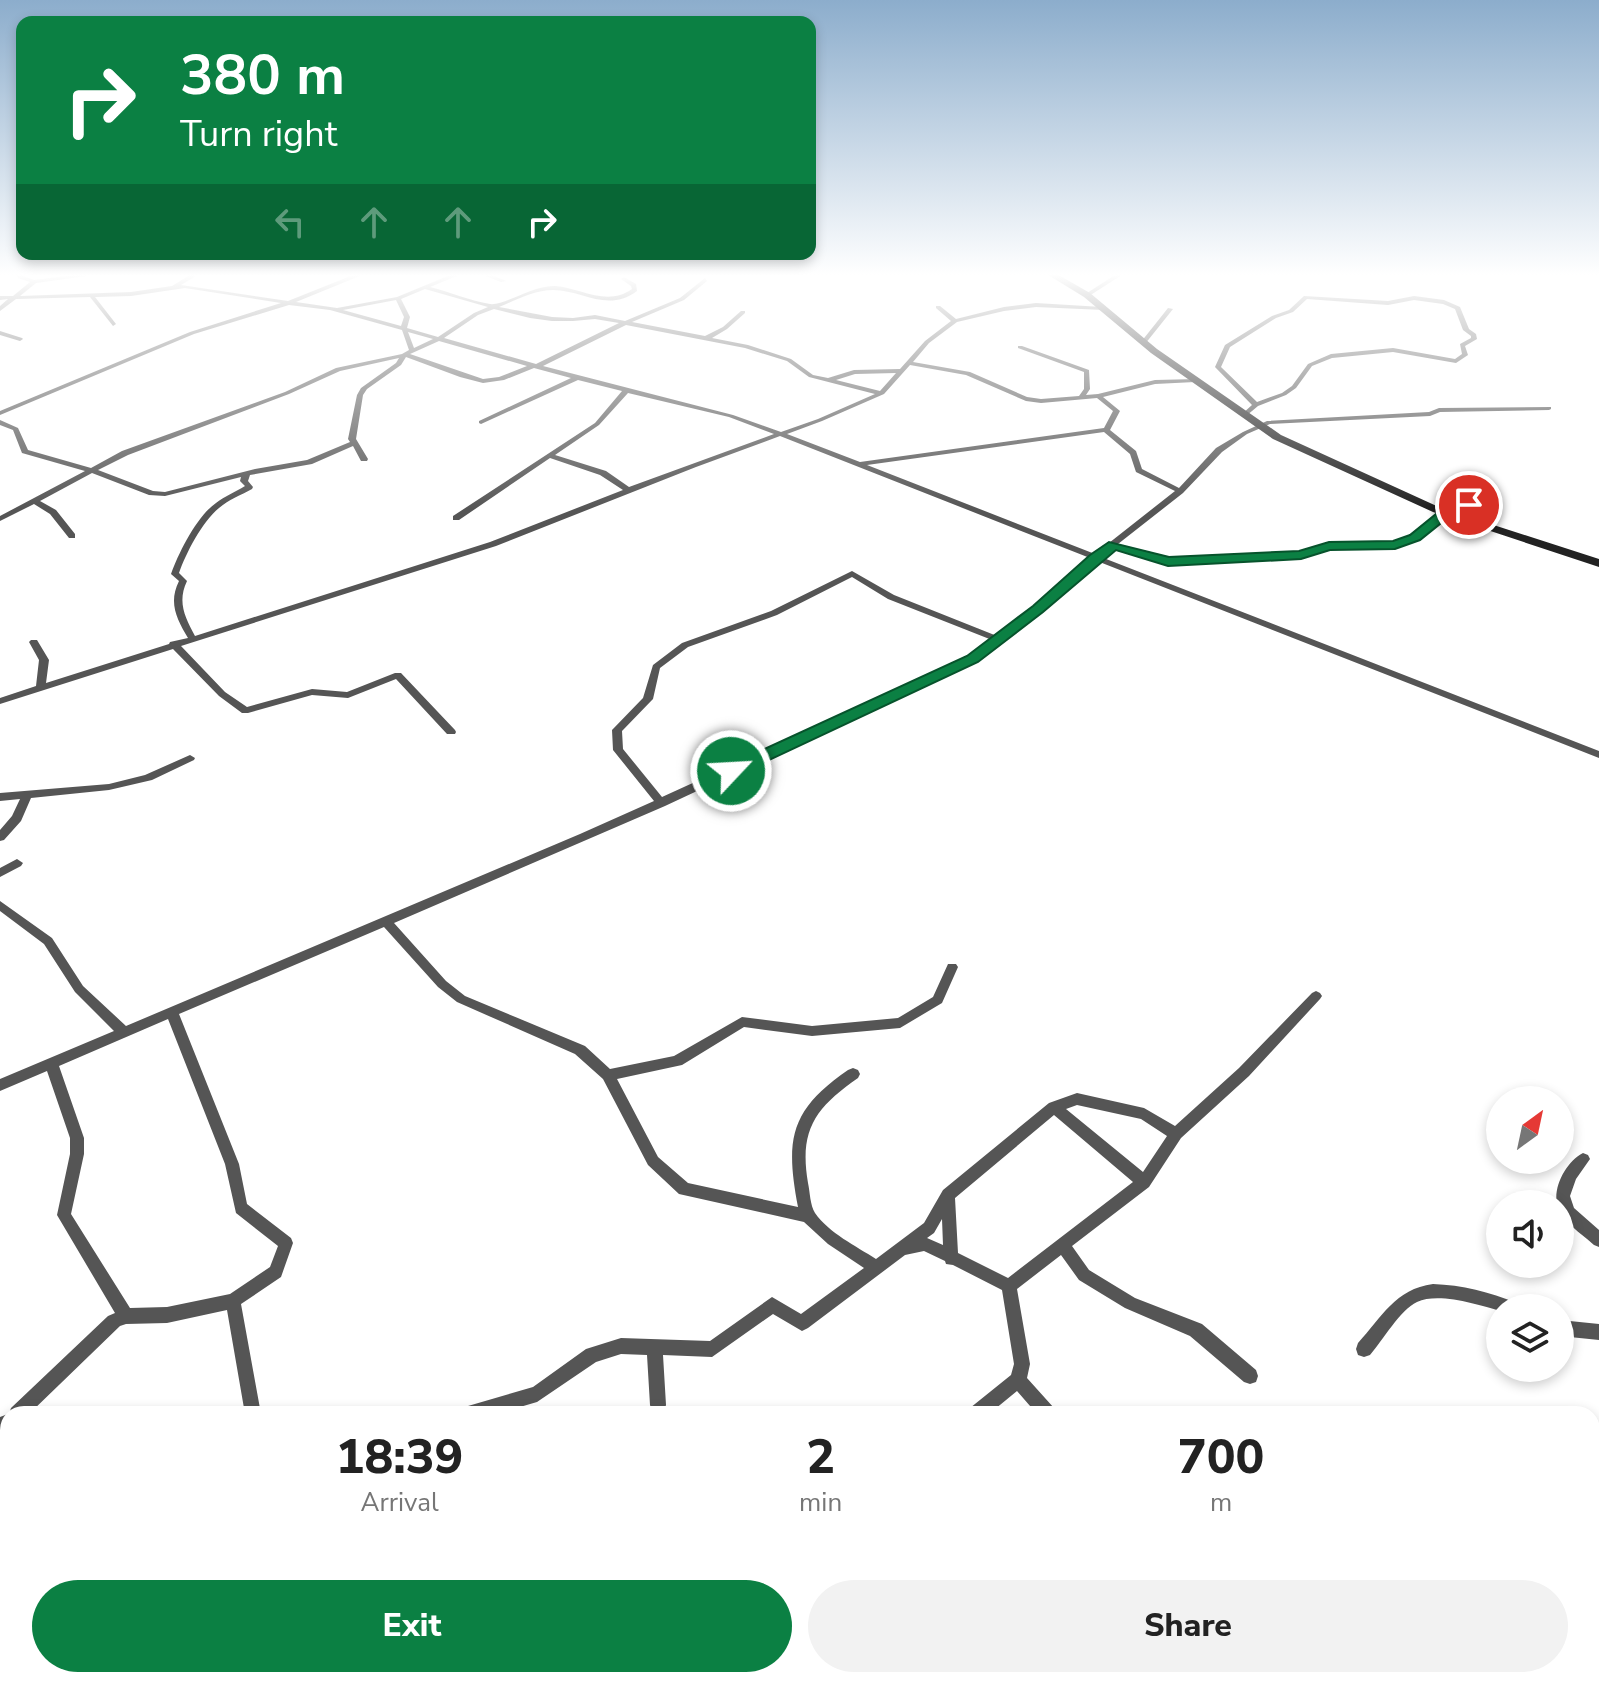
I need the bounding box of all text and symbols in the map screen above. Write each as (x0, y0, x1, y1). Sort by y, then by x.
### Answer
text: 380 m (180, 37, 345, 114)
icon: right (48, 48, 152, 152)
text: Turn right (180, 110, 337, 159)
icon: left (268, 200, 312, 244)
icon: ahead (352, 200, 396, 244)
icon: ahead (436, 200, 480, 244)
icon: right (520, 200, 564, 244)
pin (1435, 471, 1503, 539)
icon: arrive (1447, 483, 1491, 527)
position arrow (689, 729, 773, 813)
north arrow (1486, 1086, 1574, 1174)
map controls (1486, 1086, 1574, 1382)
button: sound (1486, 1190, 1574, 1278)
button: layers (1486, 1294, 1574, 1382)
text: 18:39 (336, 1424, 463, 1490)
text: 2 (806, 1424, 835, 1490)
text: 700 (1178, 1424, 1264, 1490)
text: Arrival (360, 1485, 439, 1520)
text: min (799, 1485, 842, 1520)
text: m (1210, 1485, 1232, 1520)
button: Exit (32, 1580, 792, 1672)
button: Share (808, 1580, 1568, 1672)

